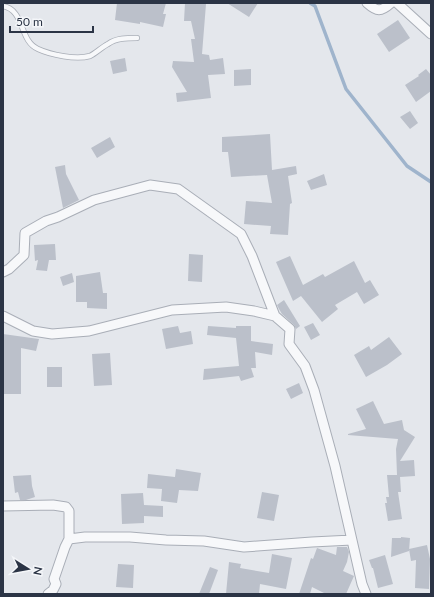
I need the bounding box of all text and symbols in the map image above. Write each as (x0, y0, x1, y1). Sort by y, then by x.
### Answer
scale bar (10, 8, 93, 34)
text: 50 m (16, 14, 43, 29)
north arrow (8, 549, 48, 589)
text: N (31, 566, 45, 576)

